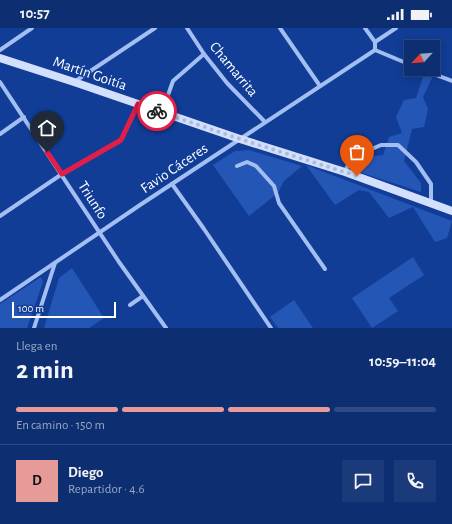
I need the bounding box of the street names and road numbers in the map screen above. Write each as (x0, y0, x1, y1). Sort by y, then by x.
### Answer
street label: Chamarrita (207, 39, 261, 100)
street label: Martín Goitía (51, 54, 129, 93)
street label: Favio Cáceres (138, 141, 211, 196)
street label: Triunfo (75, 179, 110, 222)

